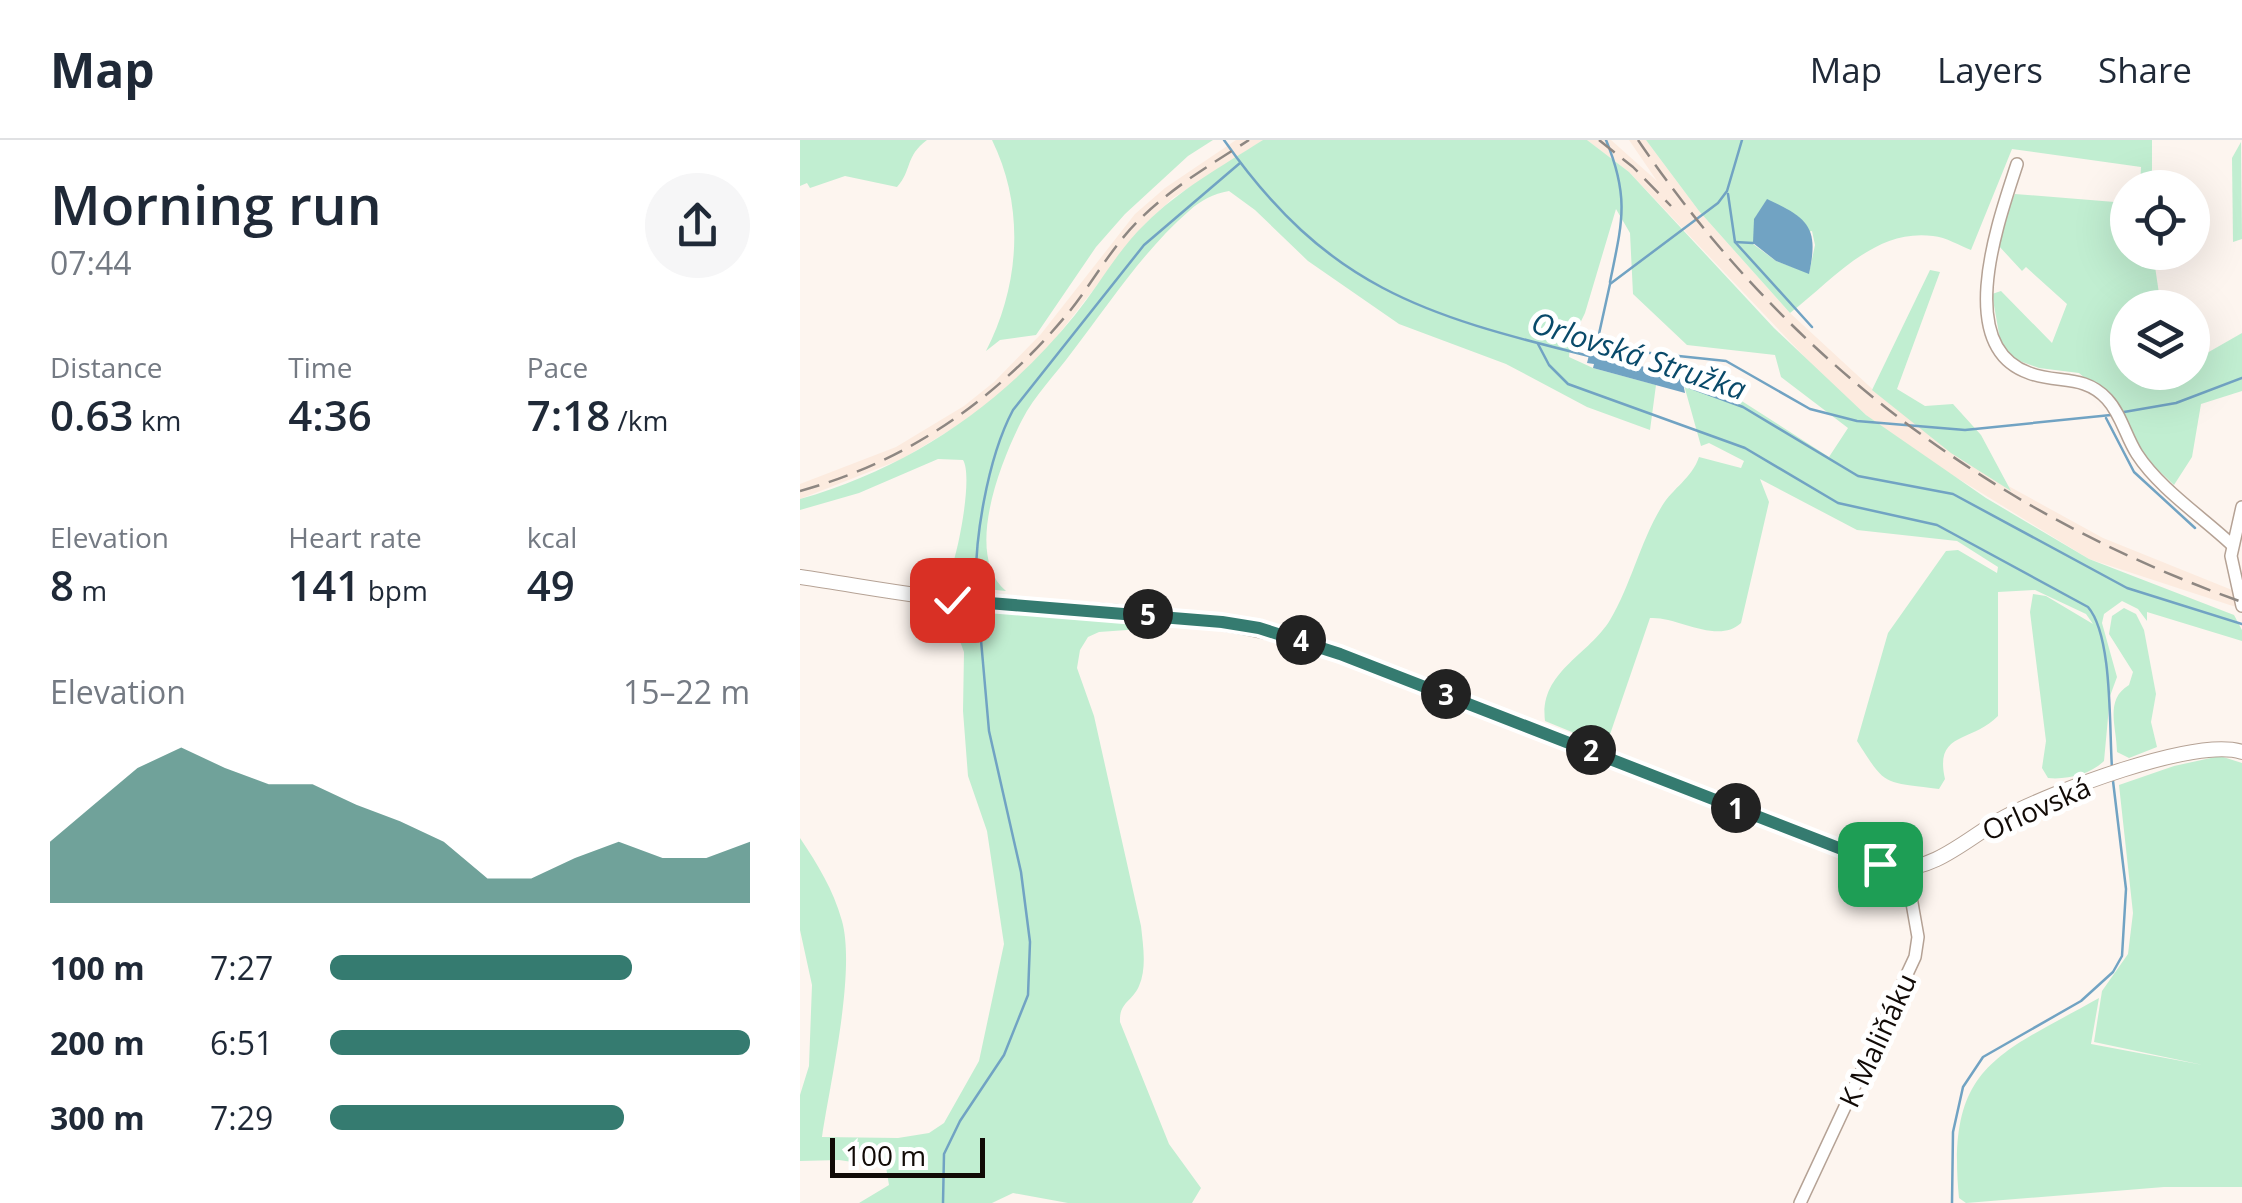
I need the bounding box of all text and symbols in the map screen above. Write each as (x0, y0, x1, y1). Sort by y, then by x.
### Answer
text: Map (50, 37, 155, 102)
text: Map (1810, 46, 1882, 93)
text: Layers (1937, 46, 2043, 93)
text: Share (2098, 46, 2192, 93)
text: Morning run (50, 166, 382, 241)
map controls (2110, 170, 2210, 390)
button: locate (2110, 170, 2210, 270)
button: share (645, 173, 750, 278)
text: 07:44 (50, 241, 132, 284)
button: layers (2110, 290, 2210, 390)
water label: Orlovská Stružka (1527, 301, 1751, 409)
text: Distance (50, 348, 163, 386)
text: Time (288, 348, 352, 386)
text: Pace (527, 348, 588, 386)
text: 0.63 (50, 386, 134, 443)
text: 4:36 (288, 386, 372, 443)
text: 7:18 (527, 386, 610, 443)
text: km (134, 401, 181, 439)
text: /km (610, 401, 668, 439)
text: Elevation (50, 518, 169, 556)
text: Heart rate (288, 518, 422, 556)
text: kcal (527, 518, 577, 556)
text: 8 (50, 556, 74, 613)
text: 141 (288, 556, 360, 613)
text: 49 (527, 556, 575, 613)
pin (910, 558, 995, 643)
text: m (74, 571, 107, 609)
text: bpm (360, 571, 428, 609)
icon: check (925, 573, 980, 628)
pin: 5 (1123, 589, 1173, 639)
text: 5 (1140, 595, 1156, 633)
pin: 4 (1276, 615, 1326, 665)
text: 4 (1293, 621, 1309, 659)
pin: 3 (1421, 669, 1471, 719)
text: Elevation (50, 670, 186, 713)
text: 15–22 m (623, 670, 750, 713)
text: 3 (1438, 675, 1454, 713)
pin: 2 (1566, 725, 1616, 775)
text: 2 (1583, 731, 1599, 769)
street label: Orlovská (1976, 767, 2096, 849)
pin: 1 (1711, 783, 1761, 833)
text: 1 (1728, 789, 1744, 827)
pin (1838, 822, 1923, 907)
icon: arrive (1853, 837, 1908, 892)
text: 100 m (50, 946, 145, 989)
text: 7:27 (210, 946, 273, 989)
street label: K Maliňáku (1829, 967, 1925, 1113)
text: 200 m (50, 1021, 145, 1064)
text: 6:51 (210, 1021, 273, 1064)
text: 300 m (50, 1096, 145, 1139)
text: 7:29 (210, 1096, 273, 1139)
scale bar (830, 1133, 985, 1178)
text: 100 m (845, 1136, 926, 1174)

